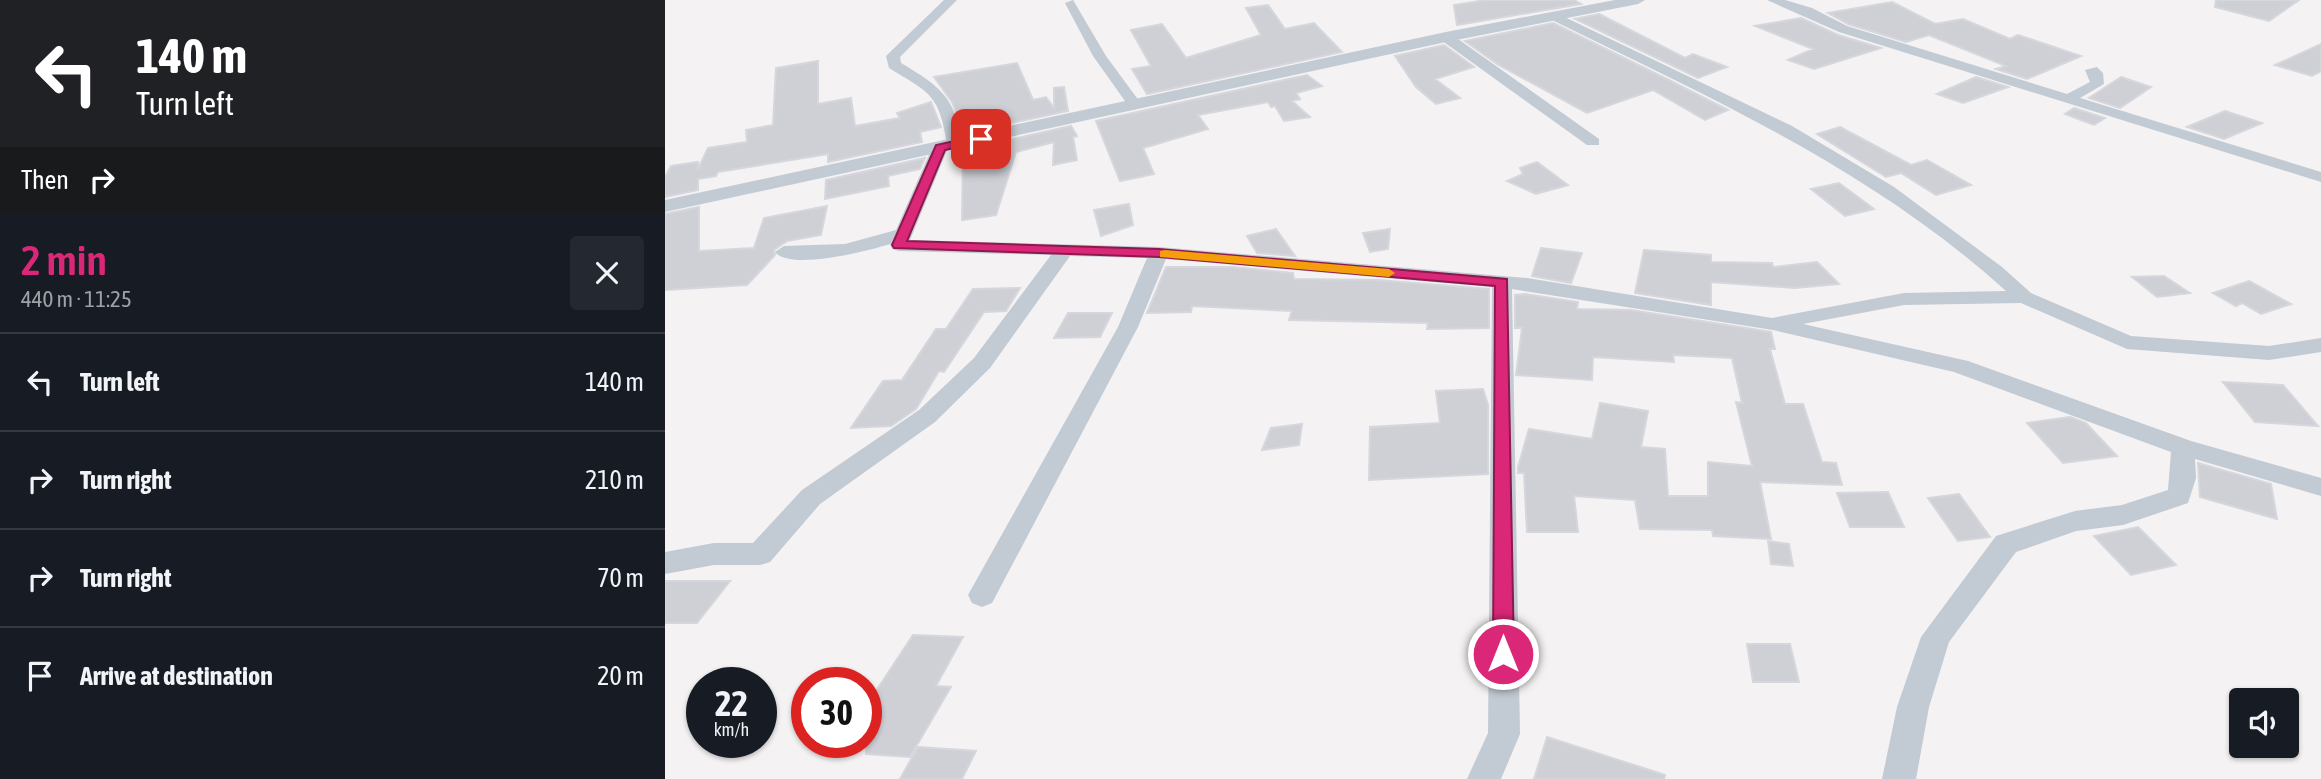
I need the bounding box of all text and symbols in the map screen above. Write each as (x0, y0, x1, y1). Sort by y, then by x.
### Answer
text: 140 m (136, 27, 247, 83)
icon: left (21, 28, 112, 119)
text: Turn left (136, 85, 234, 122)
pin (951, 109, 1011, 169)
icon: arrive (962, 120, 1000, 158)
icon: right (83, 161, 121, 199)
text: Then (21, 165, 69, 195)
text: 2 min (21, 236, 107, 284)
button: close (570, 236, 644, 310)
text: 440 m · 11:25 (21, 286, 132, 312)
icon: left (21, 363, 59, 401)
text: Turn left (80, 367, 160, 397)
text: 140 m (585, 367, 644, 397)
icon: right (21, 461, 59, 499)
text: Turn right (80, 465, 171, 495)
text: 210 m (585, 465, 644, 495)
icon: right (21, 559, 59, 597)
text: Turn right (80, 563, 171, 593)
text: 70 m (597, 563, 644, 593)
position arrow (1466, 617, 1540, 691)
icon: arrive (21, 657, 59, 695)
text: Arrive at destination (80, 661, 273, 691)
text: 20 m (597, 661, 644, 691)
speed limit sign: 30 (791, 667, 882, 758)
text: 22 (715, 683, 748, 723)
map controls (2229, 688, 2299, 758)
button: sound (2229, 688, 2299, 758)
text: km/h (714, 719, 749, 740)

